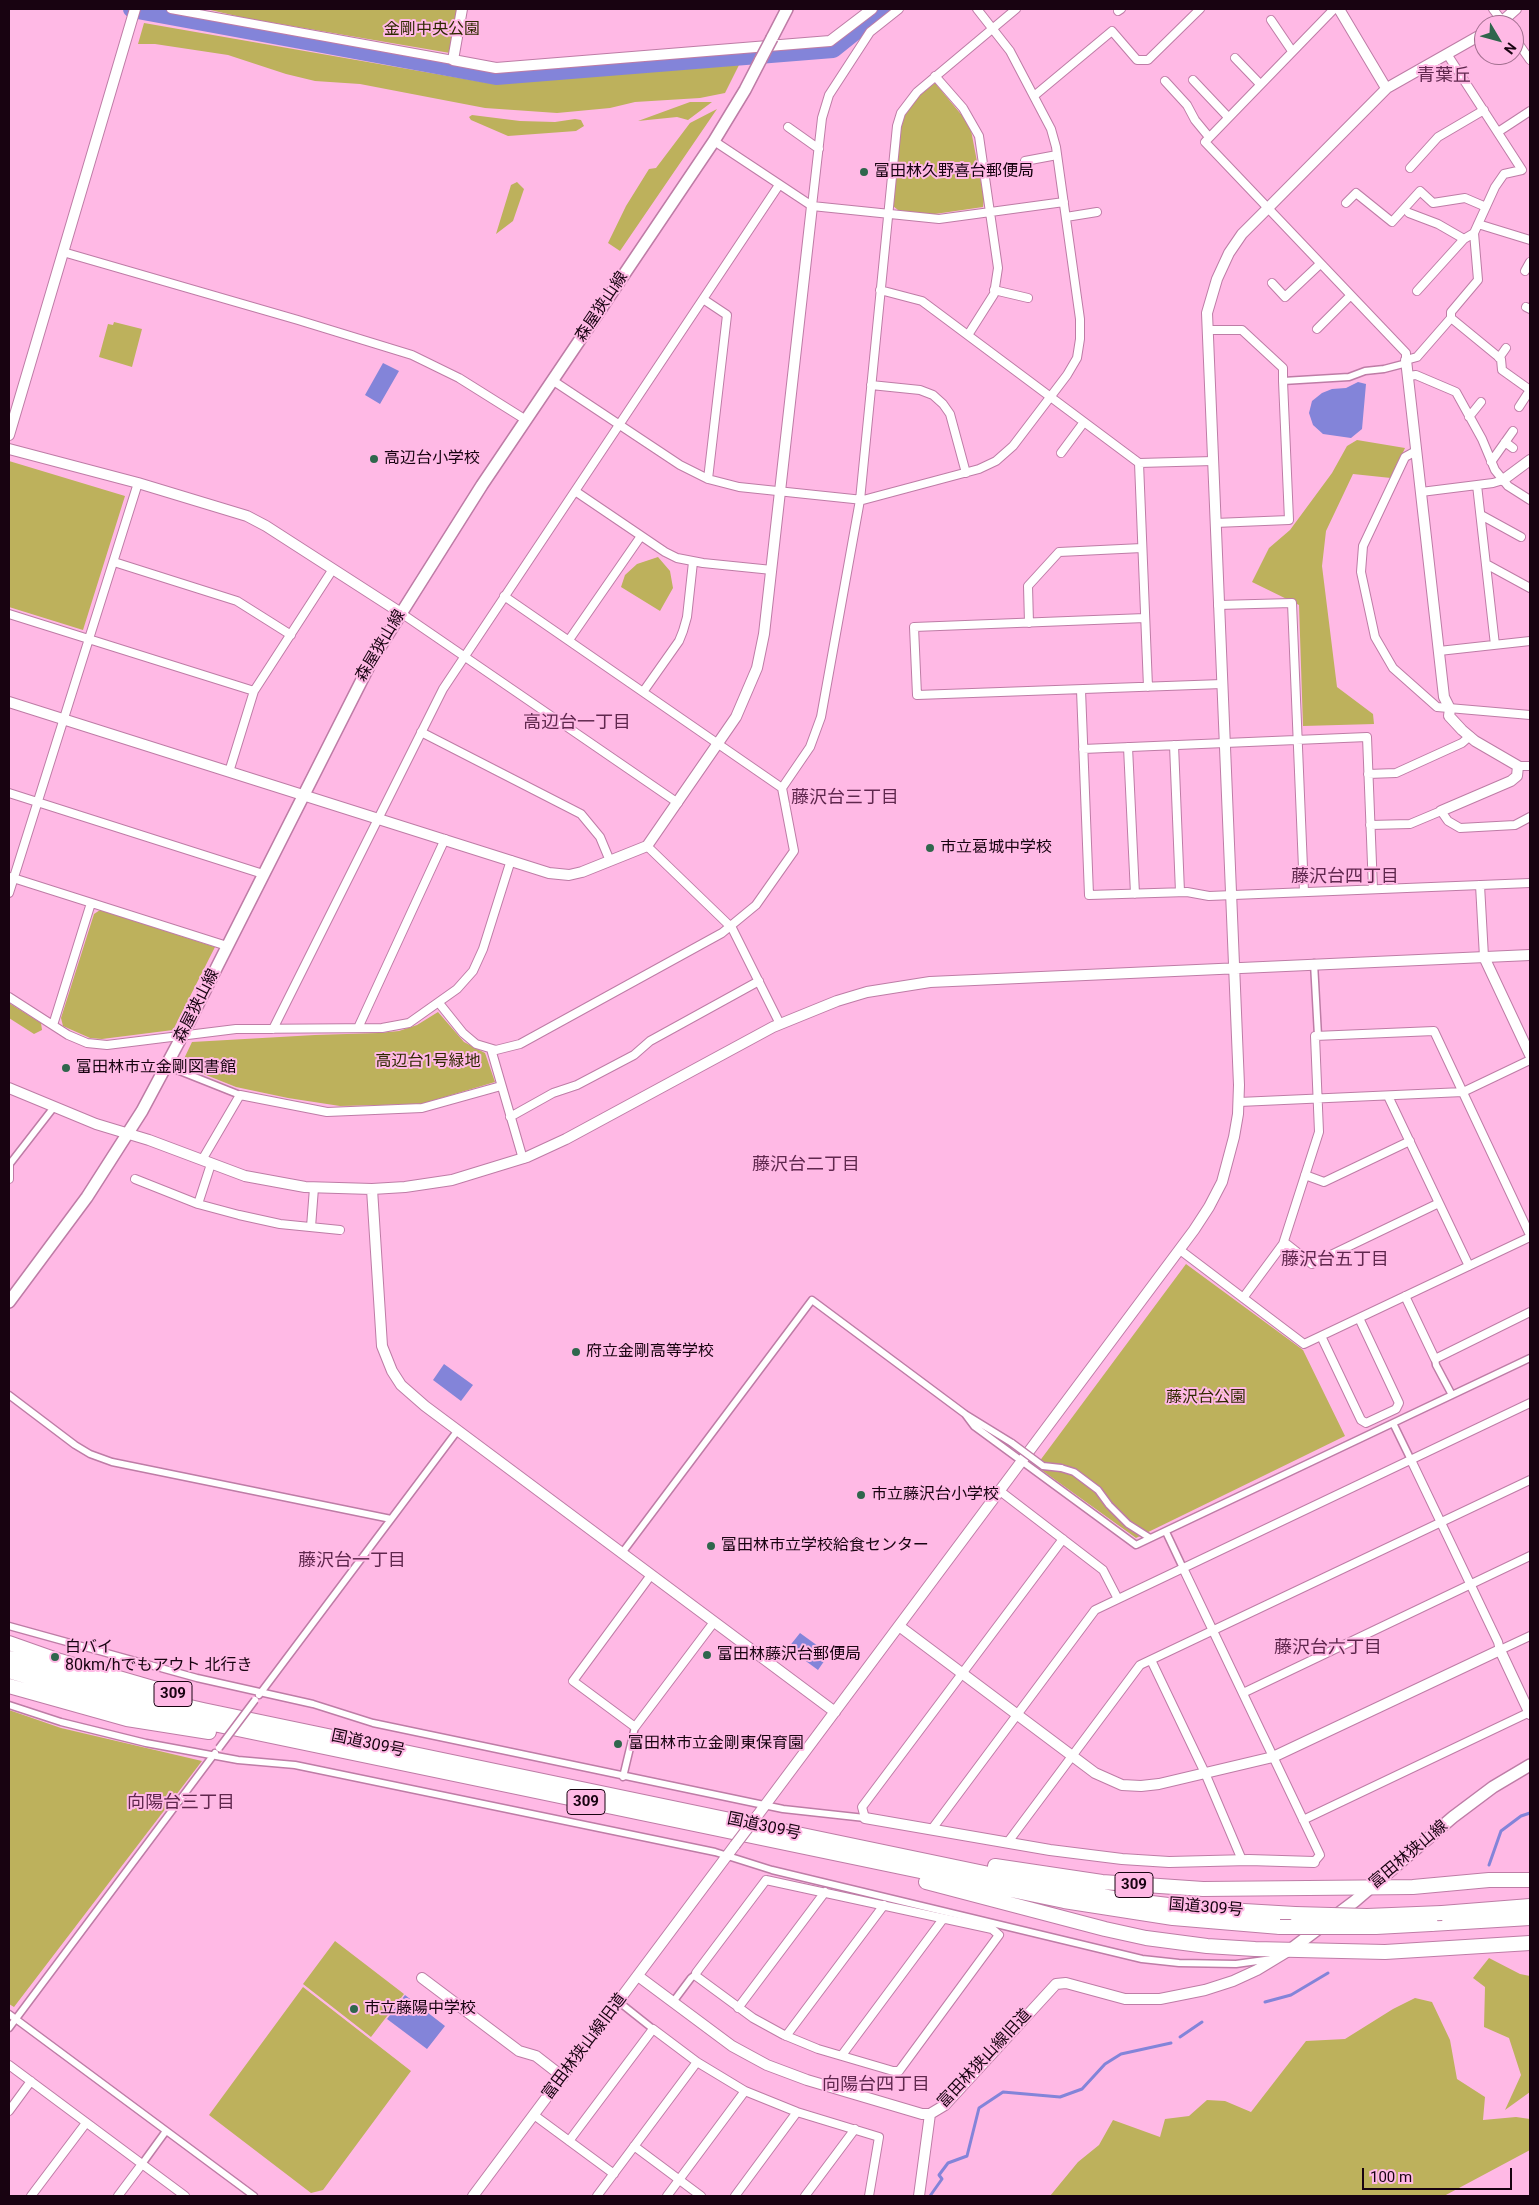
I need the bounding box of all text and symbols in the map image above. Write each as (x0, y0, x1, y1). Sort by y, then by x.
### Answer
north arrow (1474, 15, 1524, 65)
park label: 金剛中央公園 (384, 20, 480, 40)
text: N (1501, 40, 1520, 57)
district label: 青葉丘 (1417, 65, 1471, 87)
place label: 富田林久野喜台郵便局 (874, 162, 1034, 182)
marker: 富田林久野喜台郵便局 (858, 166, 870, 178)
street label: 森屋狭山線 (572, 268, 632, 346)
place label: 高辺台小学校 (384, 449, 480, 469)
marker: 高辺台小学校 (368, 453, 380, 465)
street label: 森屋狭山線 (352, 607, 410, 685)
district label: 高辺台一丁目 (523, 712, 631, 734)
district label: 藤沢台三丁目 (791, 787, 899, 809)
place label: 市立葛城中学校 (940, 838, 1052, 858)
marker: 市立葛城中学校 (924, 842, 936, 854)
district label: 藤沢台四丁目 (1291, 866, 1399, 888)
street label: 森屋狭山線 (170, 966, 224, 1046)
park label: 高辺台1号緑地 (376, 1052, 480, 1072)
place label: 富田林市立金剛図書館 (76, 1058, 236, 1078)
marker: 富田林市立金剛図書館 (60, 1062, 72, 1074)
district label: 藤沢台二丁目 (752, 1154, 860, 1176)
district label: 藤沢台五丁目 (1281, 1249, 1389, 1271)
place label: 府立金剛高等学校 (586, 1342, 714, 1362)
marker: 府立金剛高等学校 (570, 1346, 582, 1358)
park label: 藤沢台公園 (1166, 1388, 1246, 1408)
place label: 市立藤沢台小学校 (871, 1485, 999, 1505)
marker: 市立藤沢台小学校 (855, 1489, 867, 1501)
place label: 富田林市立学校給食センター (721, 1536, 929, 1556)
marker: 富田林市立学校給食センター (705, 1540, 717, 1552)
district label: 藤沢台一丁目 (298, 1550, 406, 1572)
district label: 藤沢台六丁目 (1274, 1637, 1382, 1659)
place label: 白バイ 80km/hでもアウト 北行き (65, 1638, 253, 1676)
place label: 富田林藤沢台郵便局 (717, 1645, 861, 1665)
marker: 富田林藤沢台郵便局 (701, 1649, 713, 1661)
marker: 白バイ 80km/hでもアウト 北行き (49, 1651, 61, 1663)
road number: 309 (154, 1682, 192, 1706)
street label: 国道309号 (329, 1727, 407, 1761)
place label: 富田林市立金剛東保育園 (628, 1734, 804, 1754)
marker: 富田林市立金剛東保育園 (612, 1738, 624, 1750)
road number: 309 (567, 1790, 605, 1814)
district label: 向陽台三丁目 (127, 1792, 235, 1814)
street label: 国道309号 (725, 1810, 803, 1844)
street label: 富田林狭山線 (1366, 1817, 1452, 1893)
road number: 309 (1115, 1872, 1153, 1898)
street label: 国道309号 (1168, 1895, 1244, 1921)
street label: 富田林狭山線旧道 (539, 1990, 631, 2104)
place label: 市立藤陽中学校 (364, 1999, 476, 2019)
marker: 市立藤陽中学校 (348, 2003, 360, 2015)
street label: 富田林狭山線旧道 (934, 2006, 1036, 2112)
district label: 向陽台四丁目 (822, 2074, 930, 2096)
scale bar (1364, 2158, 1514, 2190)
text: 100 m (1370, 2168, 1412, 2186)

